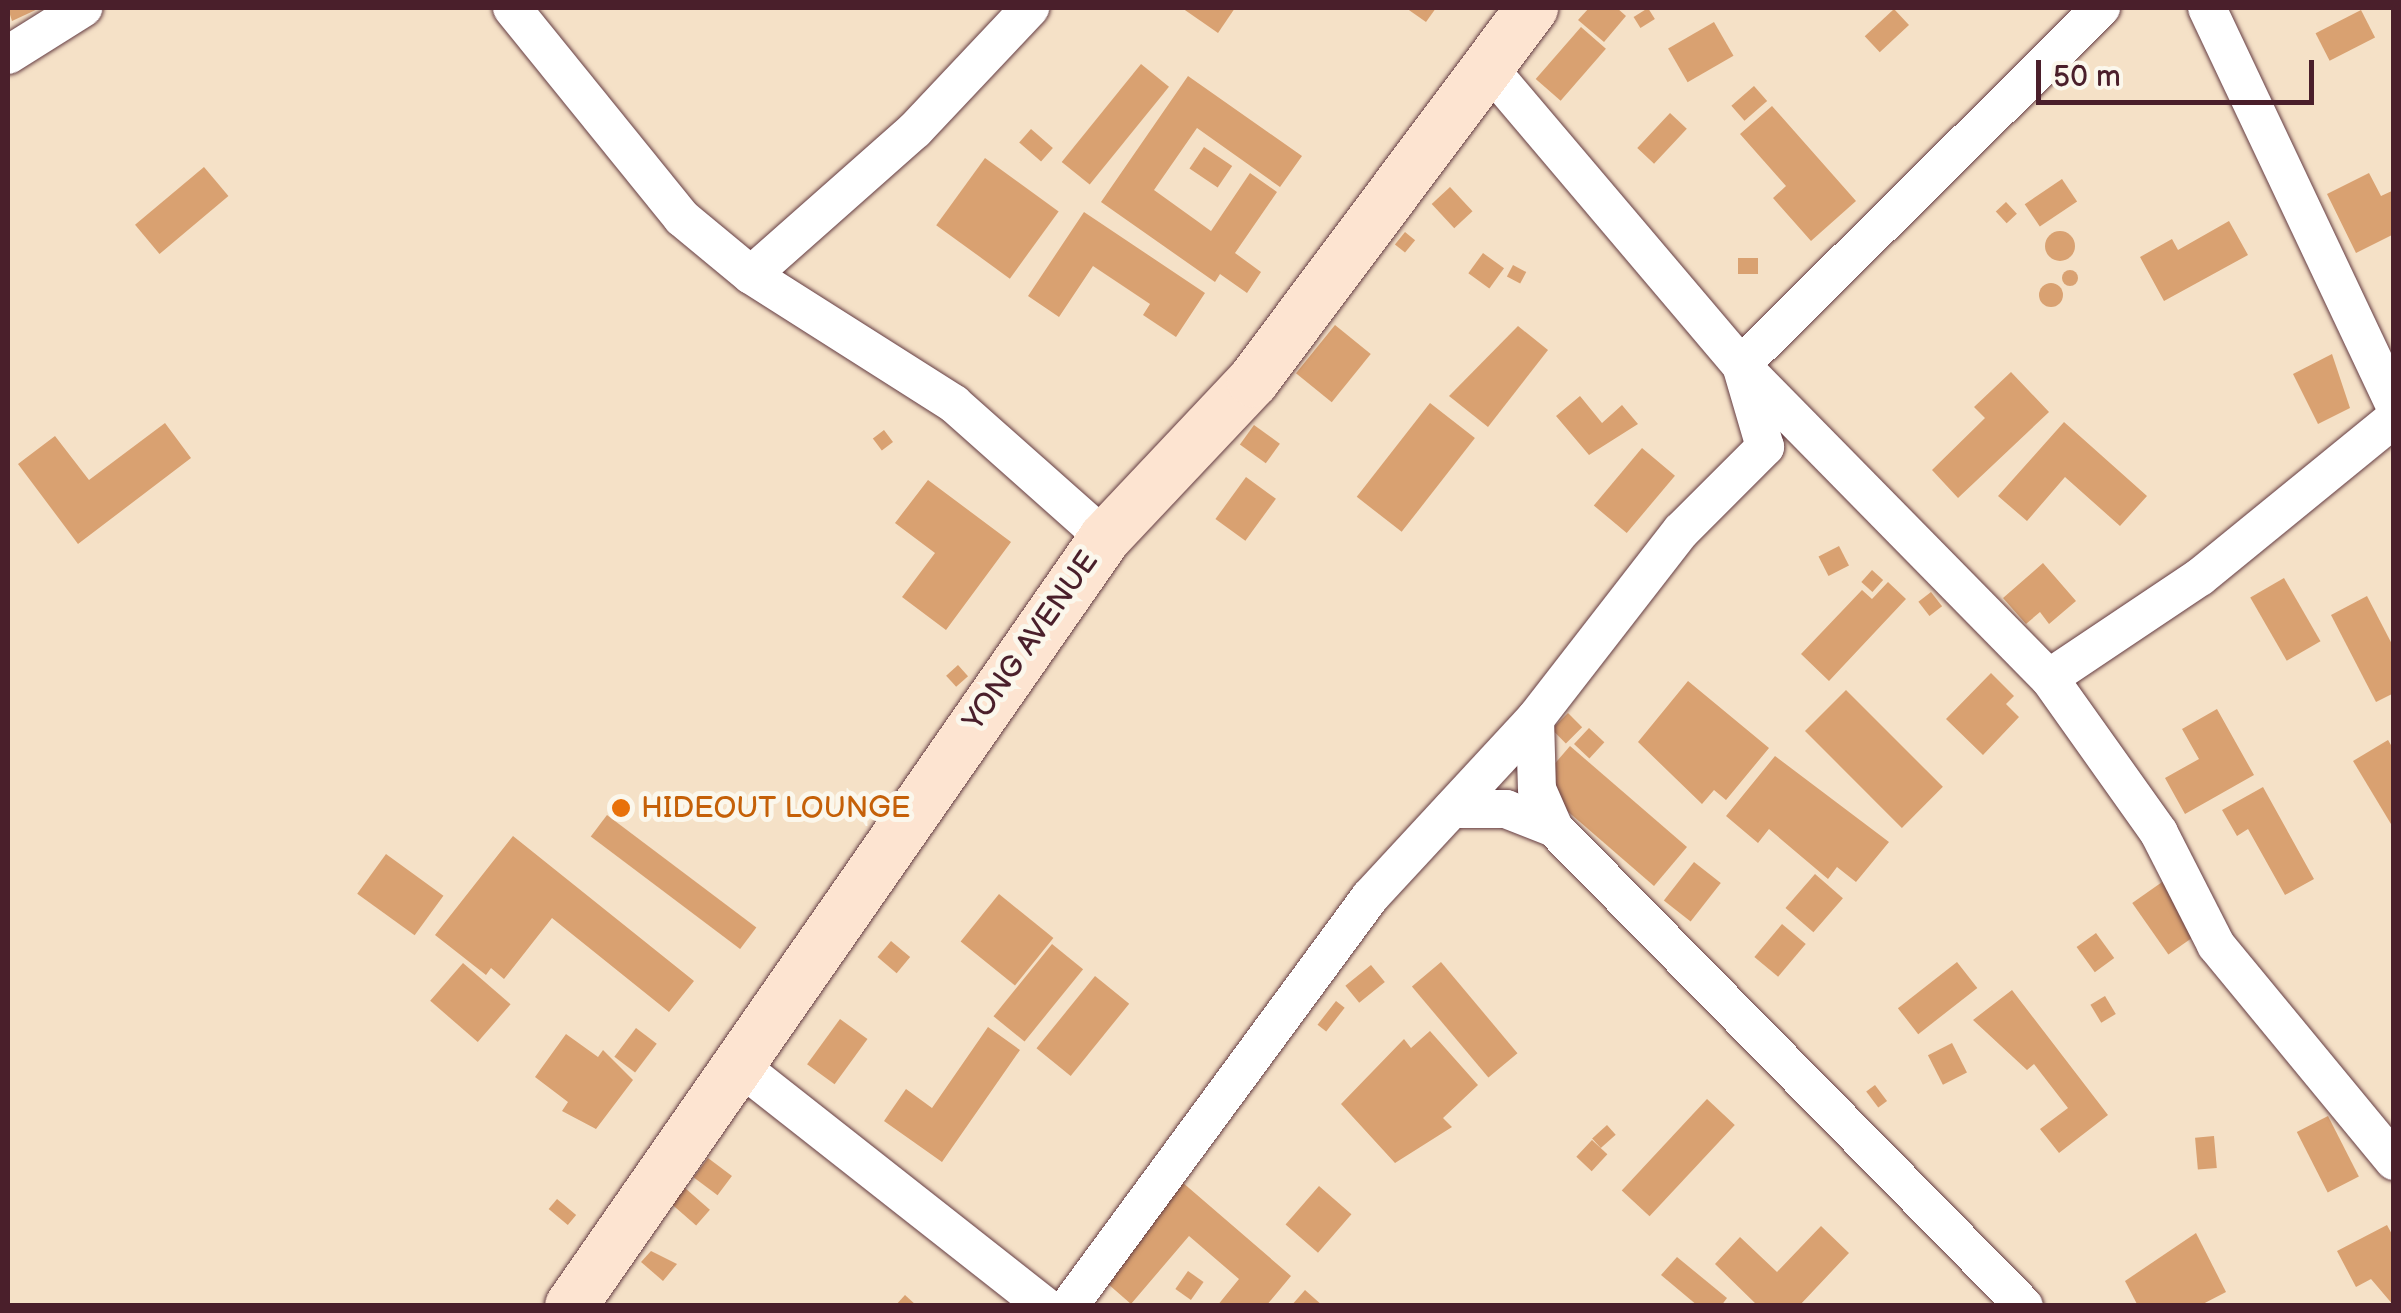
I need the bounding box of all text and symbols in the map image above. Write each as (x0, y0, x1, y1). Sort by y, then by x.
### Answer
scale bar (2041, 40, 2318, 102)
text: 50 m (2053, 59, 2121, 95)
street label: YONG AVENUE (956, 544, 1106, 738)
place label: HIDEOUT LOUNGE (641, 790, 910, 826)
marker: HIDEOUT LOUNGE (610, 797, 632, 819)

